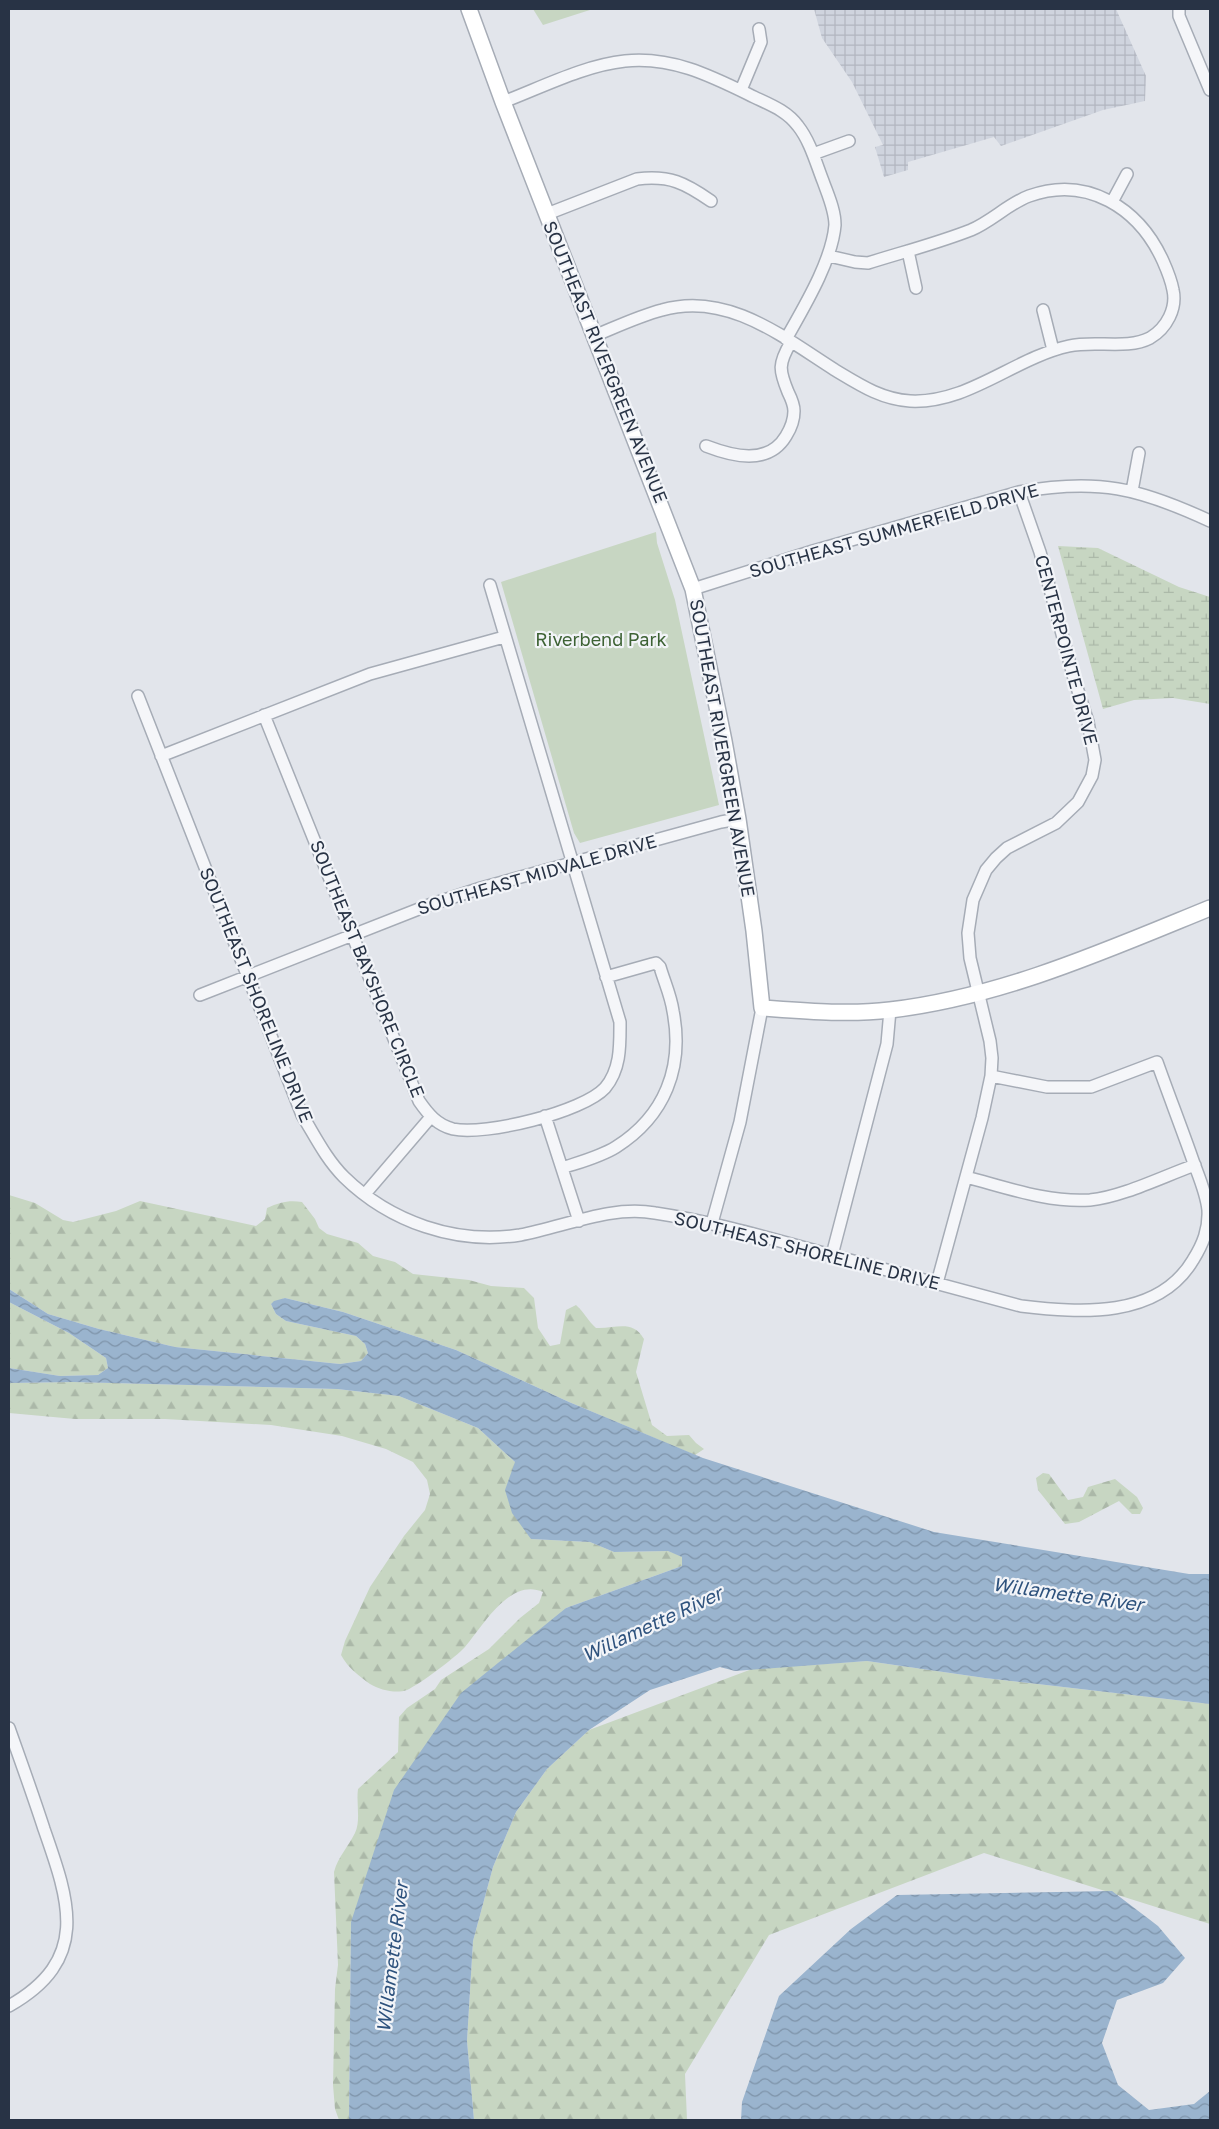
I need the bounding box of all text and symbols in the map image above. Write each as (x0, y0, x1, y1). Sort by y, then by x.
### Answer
street label: SOUTHEAST RIVERGREEN AVENUE (539, 217, 673, 506)
street label: SOUTHEAST SUMMERFIELD DRIVE (747, 478, 1041, 582)
street label: CENTERPOINTE DRIVE (1031, 552, 1103, 747)
street label: SOUTHEAST RIVERGREEN AVENUE (686, 597, 760, 899)
park label: Riverbend Park (535, 628, 667, 650)
street label: SOUTHEAST MIDVALE DRIVE (415, 829, 659, 919)
street label: SOUTHEAST BAYSHORE CIRCLE (306, 837, 430, 1101)
street label: SOUTHEAST SHORELINE DRIVE (196, 864, 318, 1125)
street label: SOUTHEAST SHORELINE DRIVE (672, 1206, 942, 1294)
water label: Willamette River (991, 1572, 1147, 1616)
water label: Willamette River (578, 1580, 728, 1666)
water label: Willamette River (371, 1878, 412, 2034)

